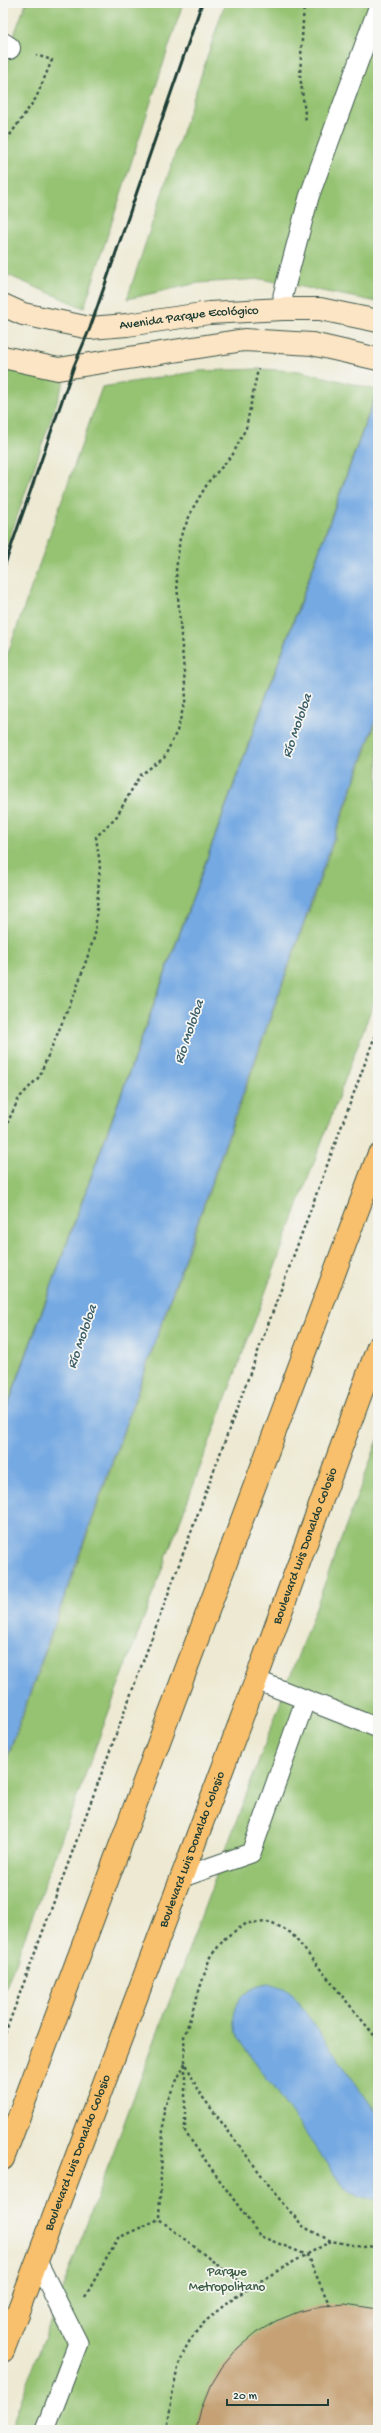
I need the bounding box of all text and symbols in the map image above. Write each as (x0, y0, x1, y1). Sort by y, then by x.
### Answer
street label: Avenida Parque Ecológico (119, 303, 259, 333)
water label: Río Mololoa (279, 691, 317, 760)
water label: Río Mololoa (171, 997, 209, 1066)
water label: Río Mololoa (64, 1302, 102, 1371)
street label: Boulevard Luis Donaldo Colosio (269, 1465, 341, 1627)
street label: Boulevard Luis Donaldo Colosio (155, 1769, 228, 1931)
street label: Boulevard Luis Donaldo Colosio (41, 2072, 114, 2234)
park label: Parque Metropolitano (189, 2265, 266, 2295)
scale bar (227, 2381, 328, 2407)
text: 20 m (233, 2390, 258, 2404)

